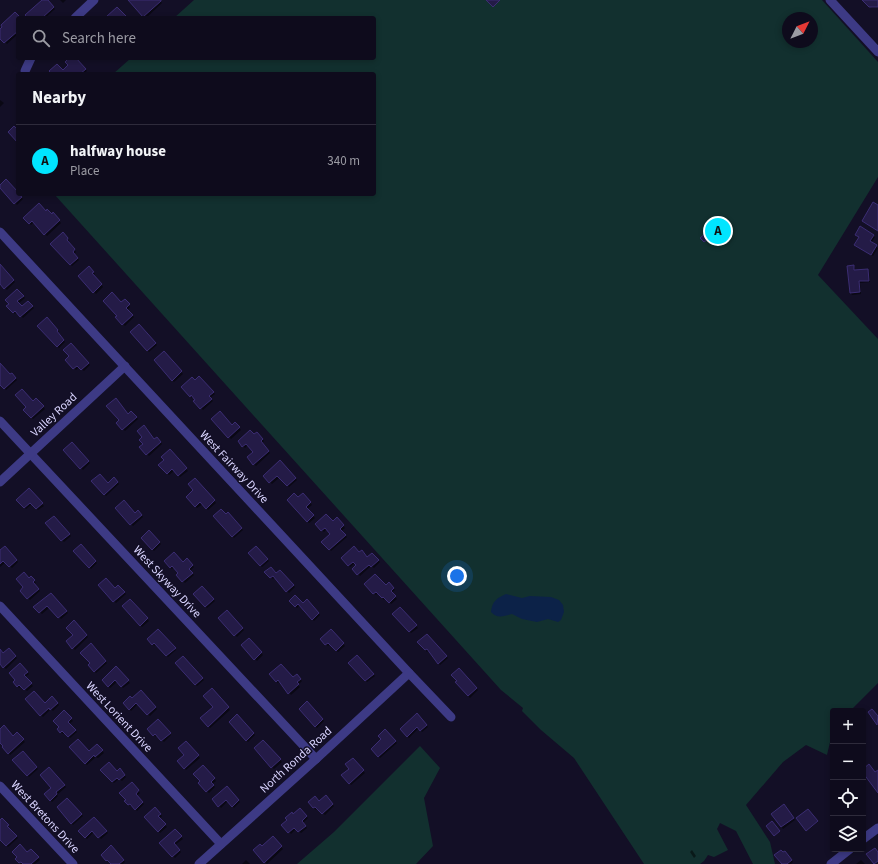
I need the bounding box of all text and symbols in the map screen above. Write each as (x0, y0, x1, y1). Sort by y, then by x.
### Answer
north arrow (782, 12, 818, 48)
search box (16, 16, 376, 60)
icon: search (30, 27, 52, 49)
text: Search here (62, 28, 136, 49)
text: Nearby (32, 86, 86, 110)
text: halfway house (70, 141, 166, 162)
text: A (41, 152, 49, 170)
text: 340 m (327, 152, 360, 170)
text: Place (70, 162, 99, 180)
pin: A (705, 216, 731, 246)
street label: Valley Road (27, 389, 81, 441)
street label: West Fairway Drive (196, 427, 272, 507)
street label: West Skyway Drive (129, 542, 205, 622)
your location (447, 566, 467, 586)
street label: West Lorient Drive (82, 678, 156, 756)
map controls (830, 708, 866, 852)
button: + (830, 708, 866, 744)
street label: North Ronda Road (256, 723, 336, 797)
button: − (830, 744, 866, 780)
street label: West Bretons Drive (7, 777, 83, 857)
button: locate (830, 780, 866, 816)
button: layers (830, 816, 866, 852)

